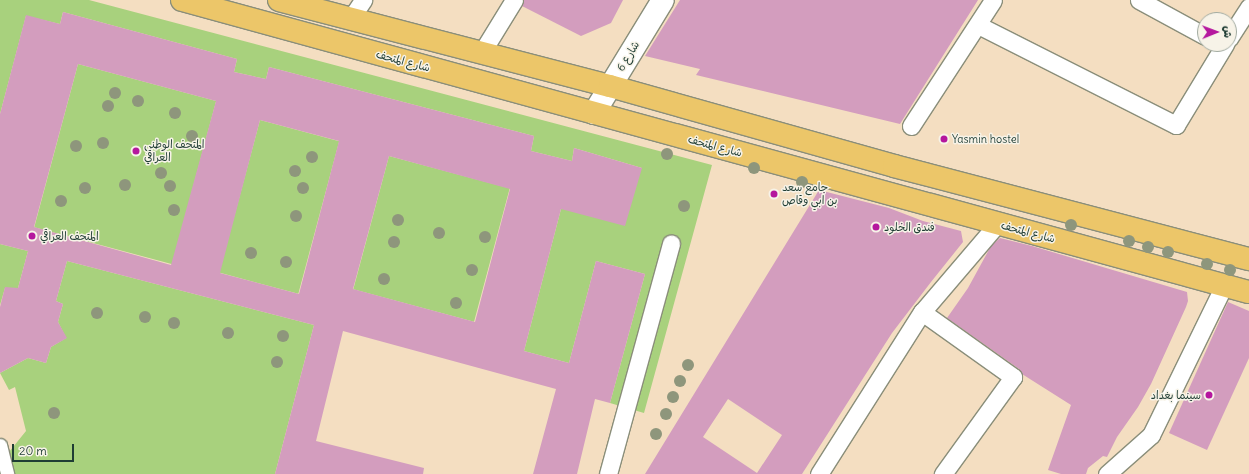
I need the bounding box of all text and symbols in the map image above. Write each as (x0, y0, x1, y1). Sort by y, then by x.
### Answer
north arrow (1197, 12, 1237, 52)
text: ش (1221, 26, 1235, 38)
street label: شارع 6 (614, 39, 642, 73)
street label: شارع المتحف (374, 47, 432, 75)
street label: شارع المتحف (686, 132, 744, 160)
place label: Yasmin hostel (952, 132, 1019, 146)
marker: Yasmin hostel (939, 134, 949, 144)
place label: المتحف الوطني العراقي (144, 138, 205, 164)
marker: المتحف الوطني العراقي (131, 146, 141, 156)
place label: جامع سعد بن ابي وقاص (782, 181, 838, 207)
marker: جامع سعد بن ابي وقاص (769, 189, 779, 199)
street label: شارع المتحف (999, 218, 1057, 246)
place label: فندق الخلود (884, 220, 935, 234)
marker: فندق الخلود (871, 222, 881, 232)
place label: المتحف العراقي (40, 229, 99, 243)
marker: المتحف العراقي (27, 231, 37, 241)
place label: سينما بغداد (1151, 388, 1201, 402)
marker: سينما بغداد (1204, 390, 1214, 400)
scale bar (14, 436, 76, 462)
text: 20 m (19, 443, 47, 458)

